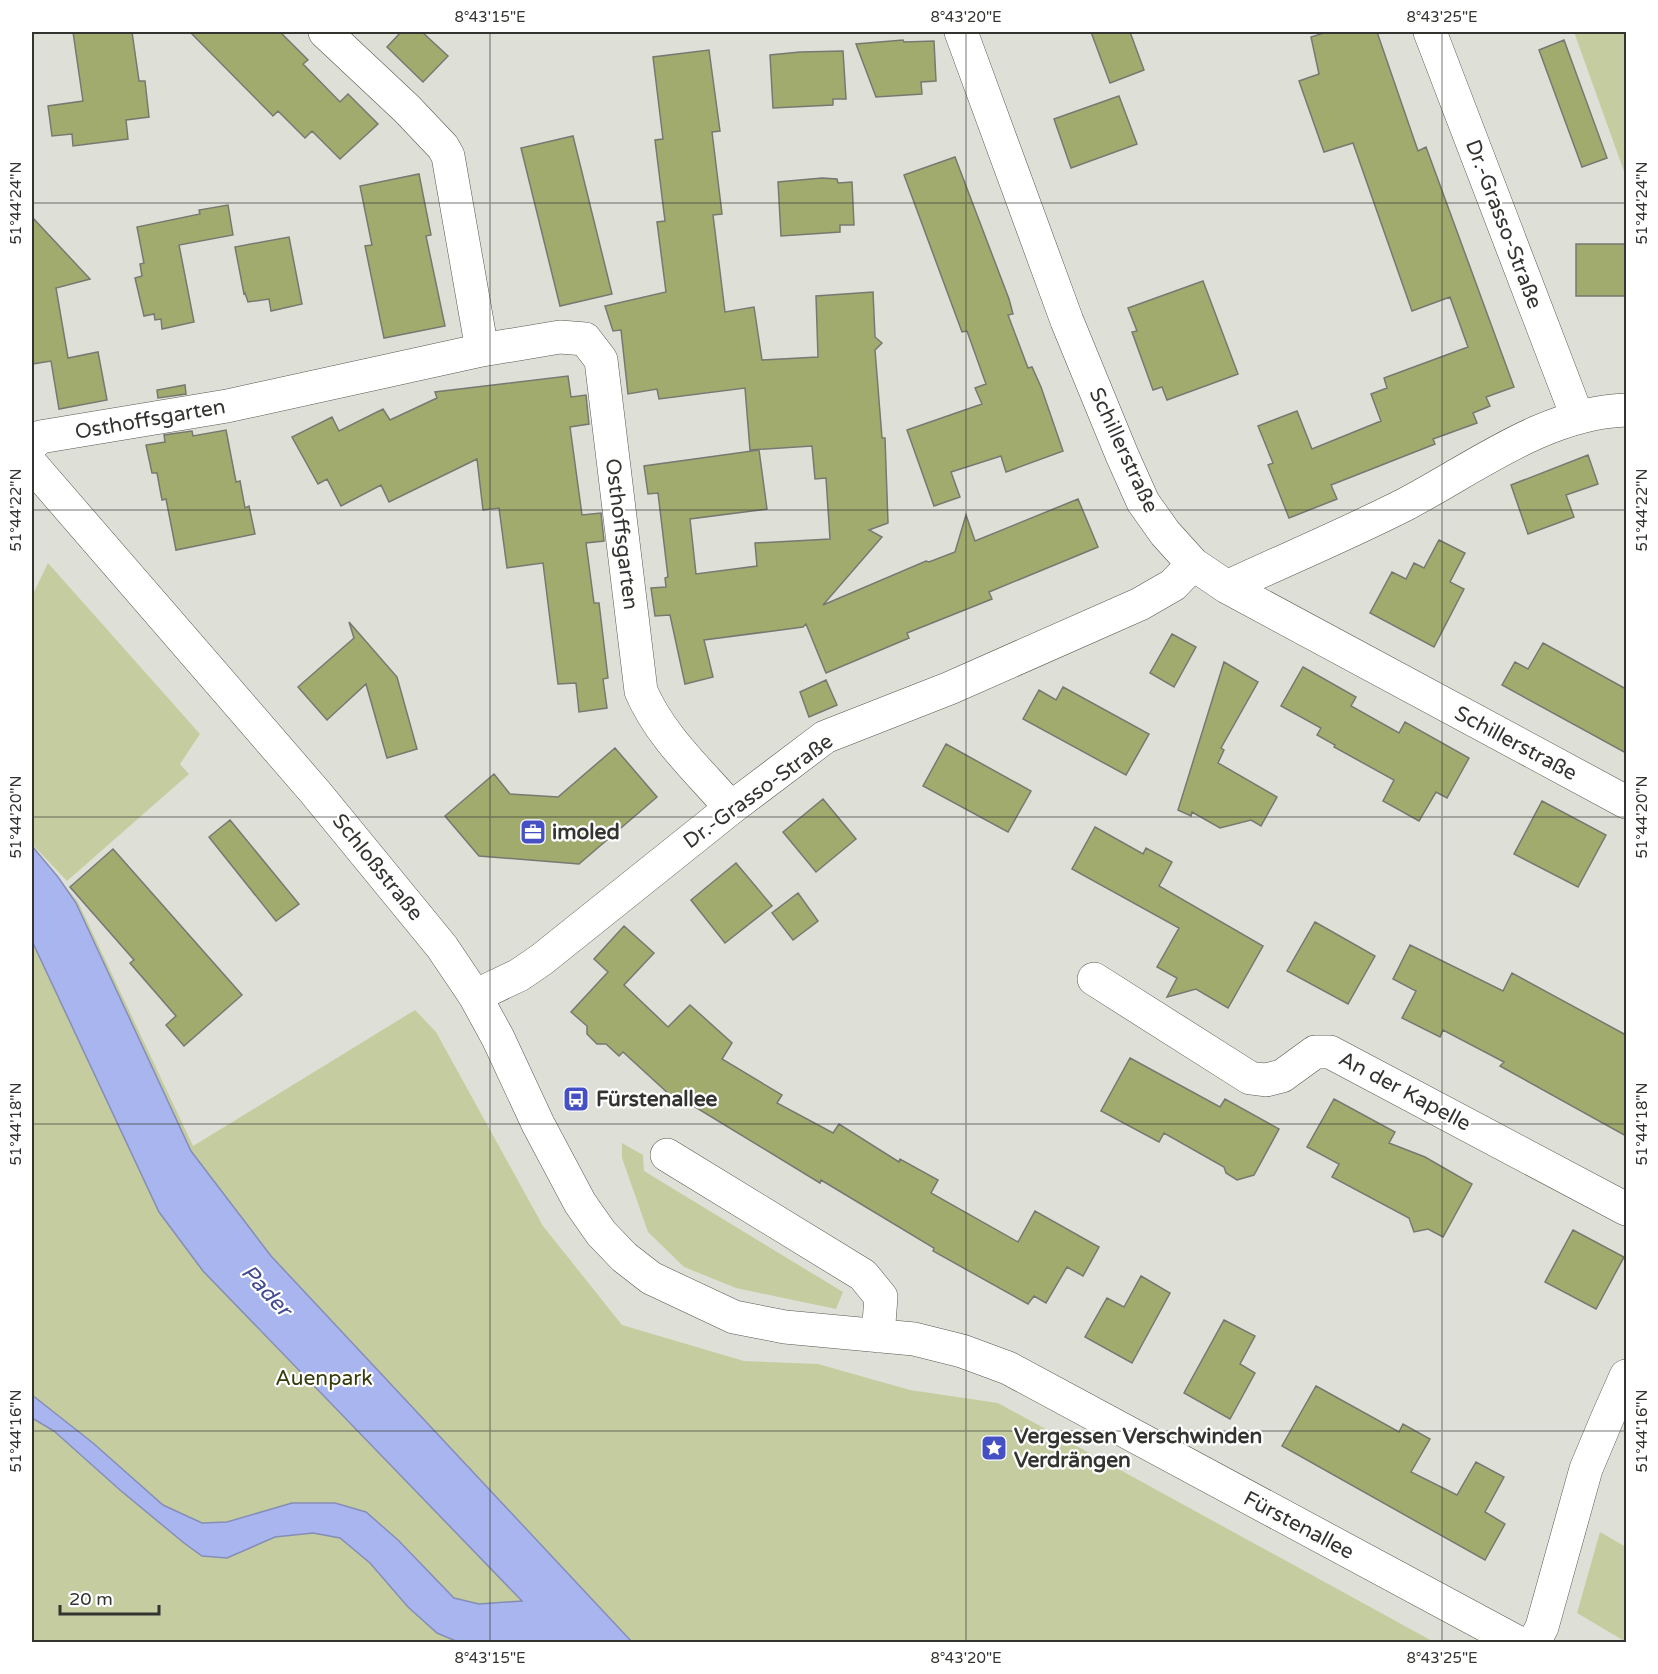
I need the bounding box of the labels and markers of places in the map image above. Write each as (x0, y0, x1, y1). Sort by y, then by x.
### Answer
office icon: imoled (518, 817, 548, 847)
place label: imoled (552, 820, 620, 845)
bus stop icon: Fürstenallee (561, 1084, 591, 1114)
place label: Fürstenallee (596, 1087, 718, 1112)
place label: Vergessen Verschwinden Verdrängen (1014, 1424, 1262, 1473)
place icon: Vergessen Verschwinden Verdrängen (979, 1433, 1009, 1463)

